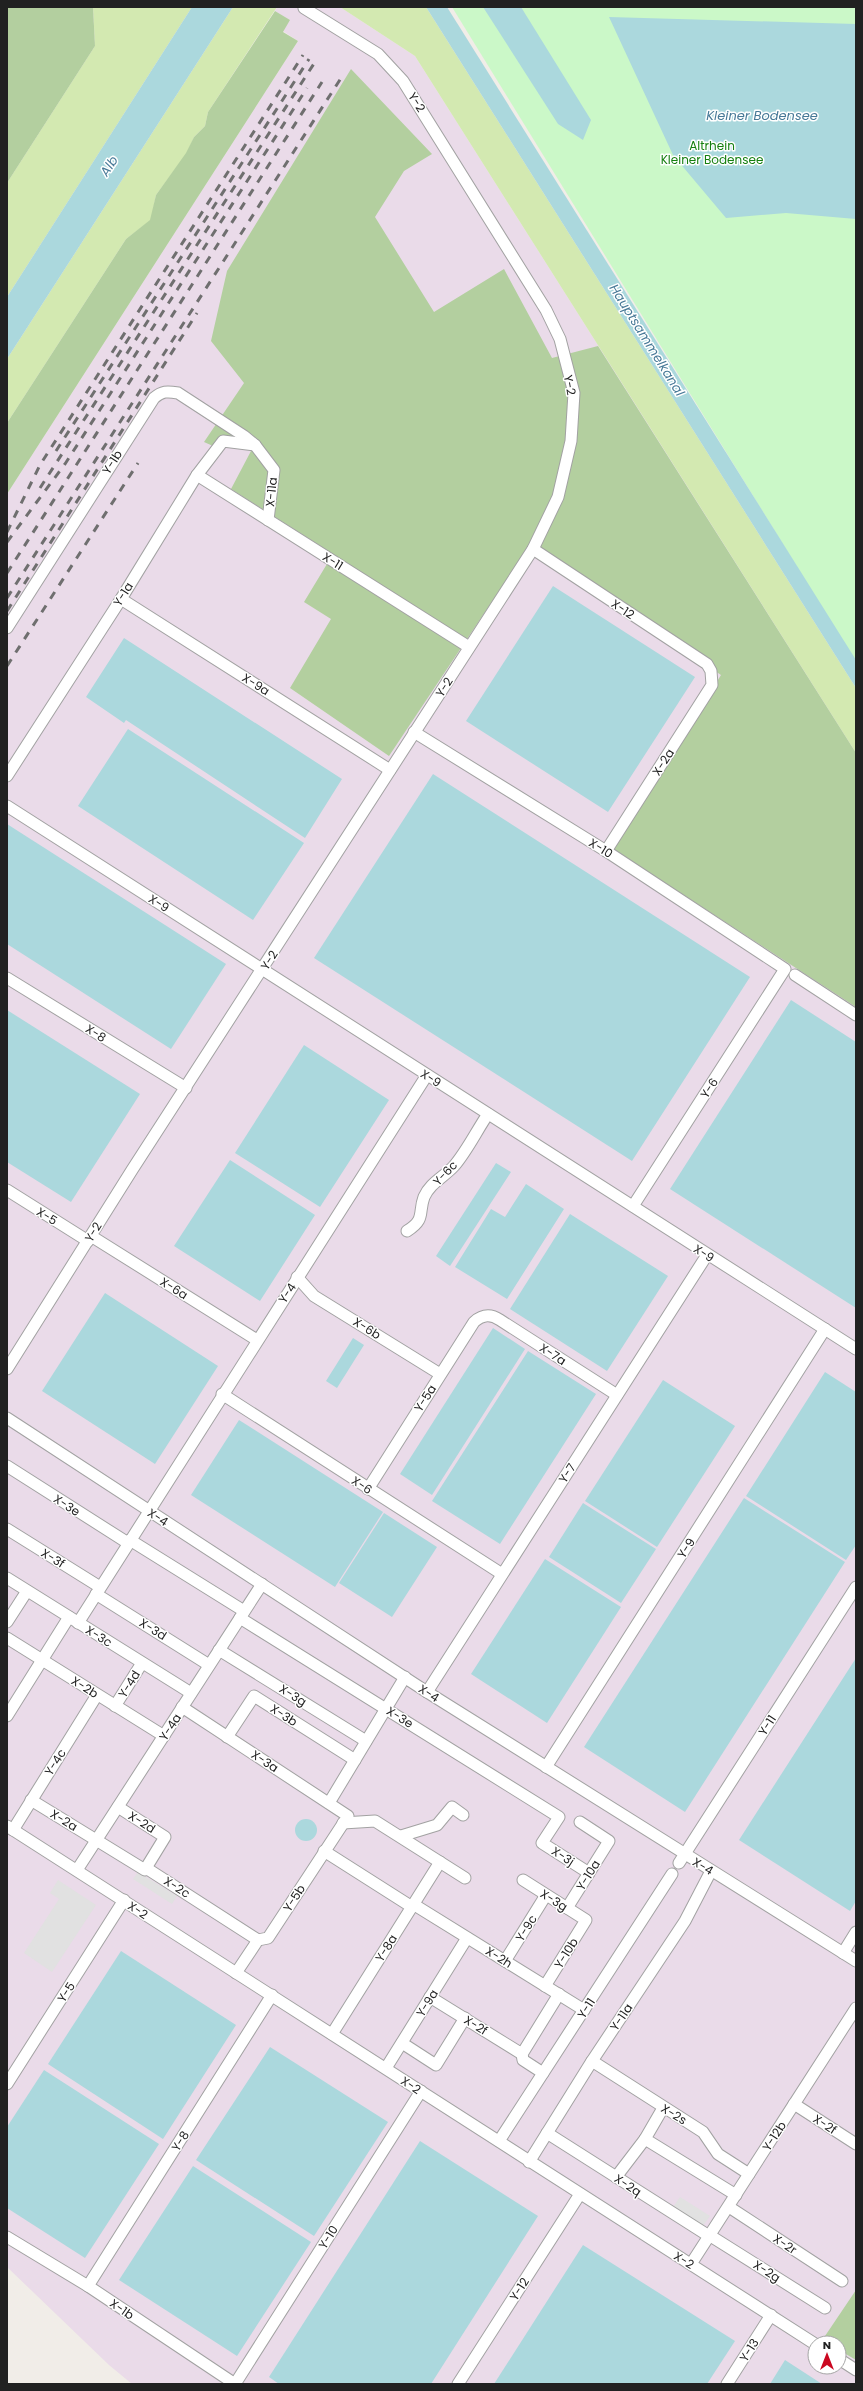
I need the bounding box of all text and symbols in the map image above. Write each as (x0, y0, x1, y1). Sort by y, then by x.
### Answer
street label: Y-2 (404, 89, 430, 115)
water label: Kleiner Bodensee (706, 106, 818, 125)
park label: Altrhein Kleiner Bodensee (661, 137, 763, 168)
water label: Alb (95, 152, 123, 181)
water label: Hauptsammelkanal (605, 280, 690, 400)
street label: Y-2 (560, 373, 580, 397)
street label: Y-1b (98, 447, 126, 477)
street label: X-11a (261, 476, 281, 508)
street label: X-11 (319, 548, 347, 574)
street label: Y-1a (109, 579, 137, 609)
street label: X-12 (608, 595, 638, 623)
street label: X-9a (239, 669, 273, 699)
street label: Y-2 (431, 674, 457, 700)
street label: X-2a (648, 745, 678, 779)
street label: X-10 (586, 834, 616, 862)
street label: X-9 (145, 890, 173, 916)
street label: Y-2 (256, 947, 282, 973)
street label: X-8 (82, 1020, 110, 1046)
street label: X-9 (417, 1065, 445, 1091)
street label: Y-6 (696, 1074, 722, 1102)
street label: Y-6c (429, 1157, 461, 1189)
street label: X-5 (33, 1203, 61, 1229)
street label: Y-2 (80, 1219, 106, 1245)
street label: X-9 (690, 1240, 718, 1266)
street label: X-6a (157, 1273, 191, 1303)
street label: Y-4 (274, 1279, 300, 1307)
street label: X-6b (350, 1313, 384, 1343)
street label: X-7a (536, 1339, 570, 1369)
street label: Y-5a (410, 1381, 440, 1415)
street label: Y-7 (554, 1460, 580, 1486)
street label: X-6 (348, 1472, 376, 1498)
street label: X-3e (50, 1490, 84, 1520)
street label: X-4 (144, 1504, 172, 1530)
street label: Y-9 (673, 1534, 699, 1562)
street label: X-3f (38, 1544, 68, 1572)
street label: X-3d (136, 1614, 170, 1644)
street label: X-3c (82, 1621, 116, 1651)
street label: Y-4d (114, 1667, 144, 1701)
street label: X-2b (68, 1672, 102, 1702)
street label: X-3g (276, 1680, 310, 1710)
street label: X-4 (415, 1680, 443, 1706)
street label: X-3b (267, 1700, 301, 1730)
street label: X-3e (383, 1702, 417, 1732)
street label: Y-4a (155, 1710, 185, 1744)
street label: Y-11 (754, 1711, 780, 1739)
street label: Y-4c (40, 1745, 70, 1779)
street label: X-3a (248, 1746, 282, 1776)
street label: X-2a (47, 1805, 81, 1835)
street label: X-2d (125, 1807, 159, 1837)
street label: X-3j (548, 1842, 578, 1870)
street label: X-4 (689, 1853, 717, 1879)
street label: Y-10a (572, 1856, 604, 1894)
street label: X-2c (161, 1872, 193, 1902)
street label: Y-5b (279, 1881, 309, 1915)
street label: X-3g (537, 1885, 571, 1915)
street label: X-2 (125, 1897, 152, 1923)
street label: Y-9c (511, 1911, 541, 1945)
street label: Y-8a (371, 1931, 401, 1965)
street label: Y-10b (550, 1934, 582, 1972)
street label: X-2h (482, 1942, 516, 1972)
street label: Y-5 (53, 1978, 79, 2006)
street label: Y-9a (412, 1986, 442, 2020)
street label: Y-11 (573, 1994, 599, 2022)
street label: Y-11a (606, 2000, 636, 2034)
street label: X-2f (461, 2011, 491, 2039)
street label: X-2 (398, 2072, 425, 2098)
street label: X-2s (658, 2100, 690, 2128)
street label: X-2f (810, 2110, 840, 2138)
street label: Y-12b (758, 2118, 790, 2154)
street label: Y-8 (167, 2128, 193, 2154)
street label: X-2q (611, 2170, 645, 2200)
street label: Y-10 (314, 2222, 342, 2252)
street label: X-2r (770, 2230, 801, 2258)
street label: X-2 (671, 2247, 697, 2273)
street label: X-2g (750, 2256, 784, 2286)
street label: Y-12 (505, 2274, 533, 2304)
street label: X-1b (106, 2295, 138, 2323)
street label: Y-13 (735, 2335, 763, 2365)
north arrow (807, 2335, 847, 2375)
text: N (823, 2337, 831, 2353)

